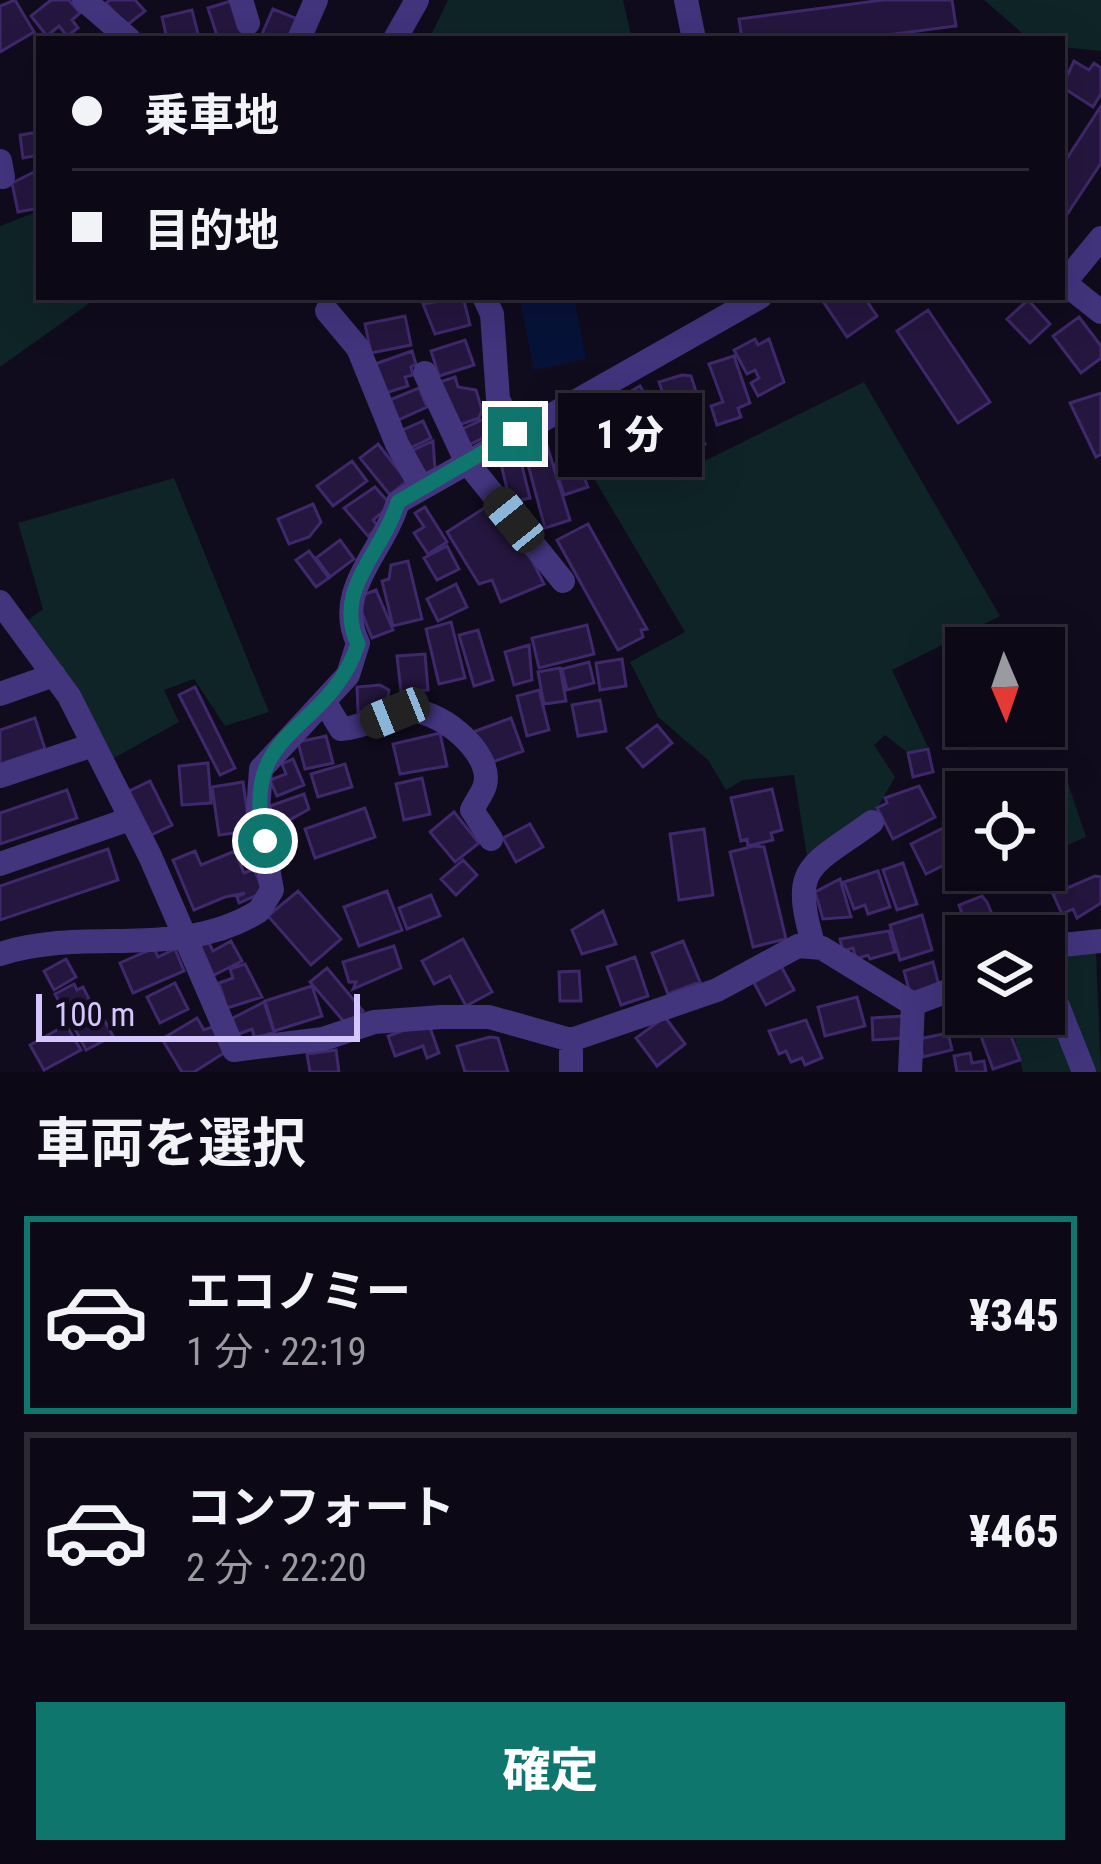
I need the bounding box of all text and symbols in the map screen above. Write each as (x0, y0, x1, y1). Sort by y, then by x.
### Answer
text: 乗車地 (144, 89, 279, 142)
text: 目的地 (144, 204, 279, 257)
callout: 1 分 (557, 392, 701, 476)
route end (488, 407, 542, 461)
text: 1 分 (596, 412, 664, 458)
car (477, 481, 551, 559)
north arrow (945, 627, 1065, 747)
map controls (945, 627, 1065, 1035)
car (355, 683, 435, 743)
button: locate (945, 771, 1065, 891)
route start (238, 814, 292, 868)
button: layers (945, 915, 1065, 1035)
scale bar (36, 988, 360, 1041)
text: 100 m (54, 995, 135, 1034)
text: 車両を選択 (36, 1112, 306, 1175)
icon: car (42, 1261, 150, 1369)
text: エコノミー (186, 1265, 411, 1318)
text: ¥345 (969, 1289, 1059, 1342)
text: 1 分 · 22:19 (186, 1329, 367, 1375)
icon: car (42, 1477, 150, 1585)
text: コンフォート (186, 1481, 455, 1534)
text: ¥465 (969, 1505, 1059, 1558)
text: 2 分 · 22:20 (186, 1545, 367, 1591)
button: 確定 (36, 1702, 1065, 1840)

